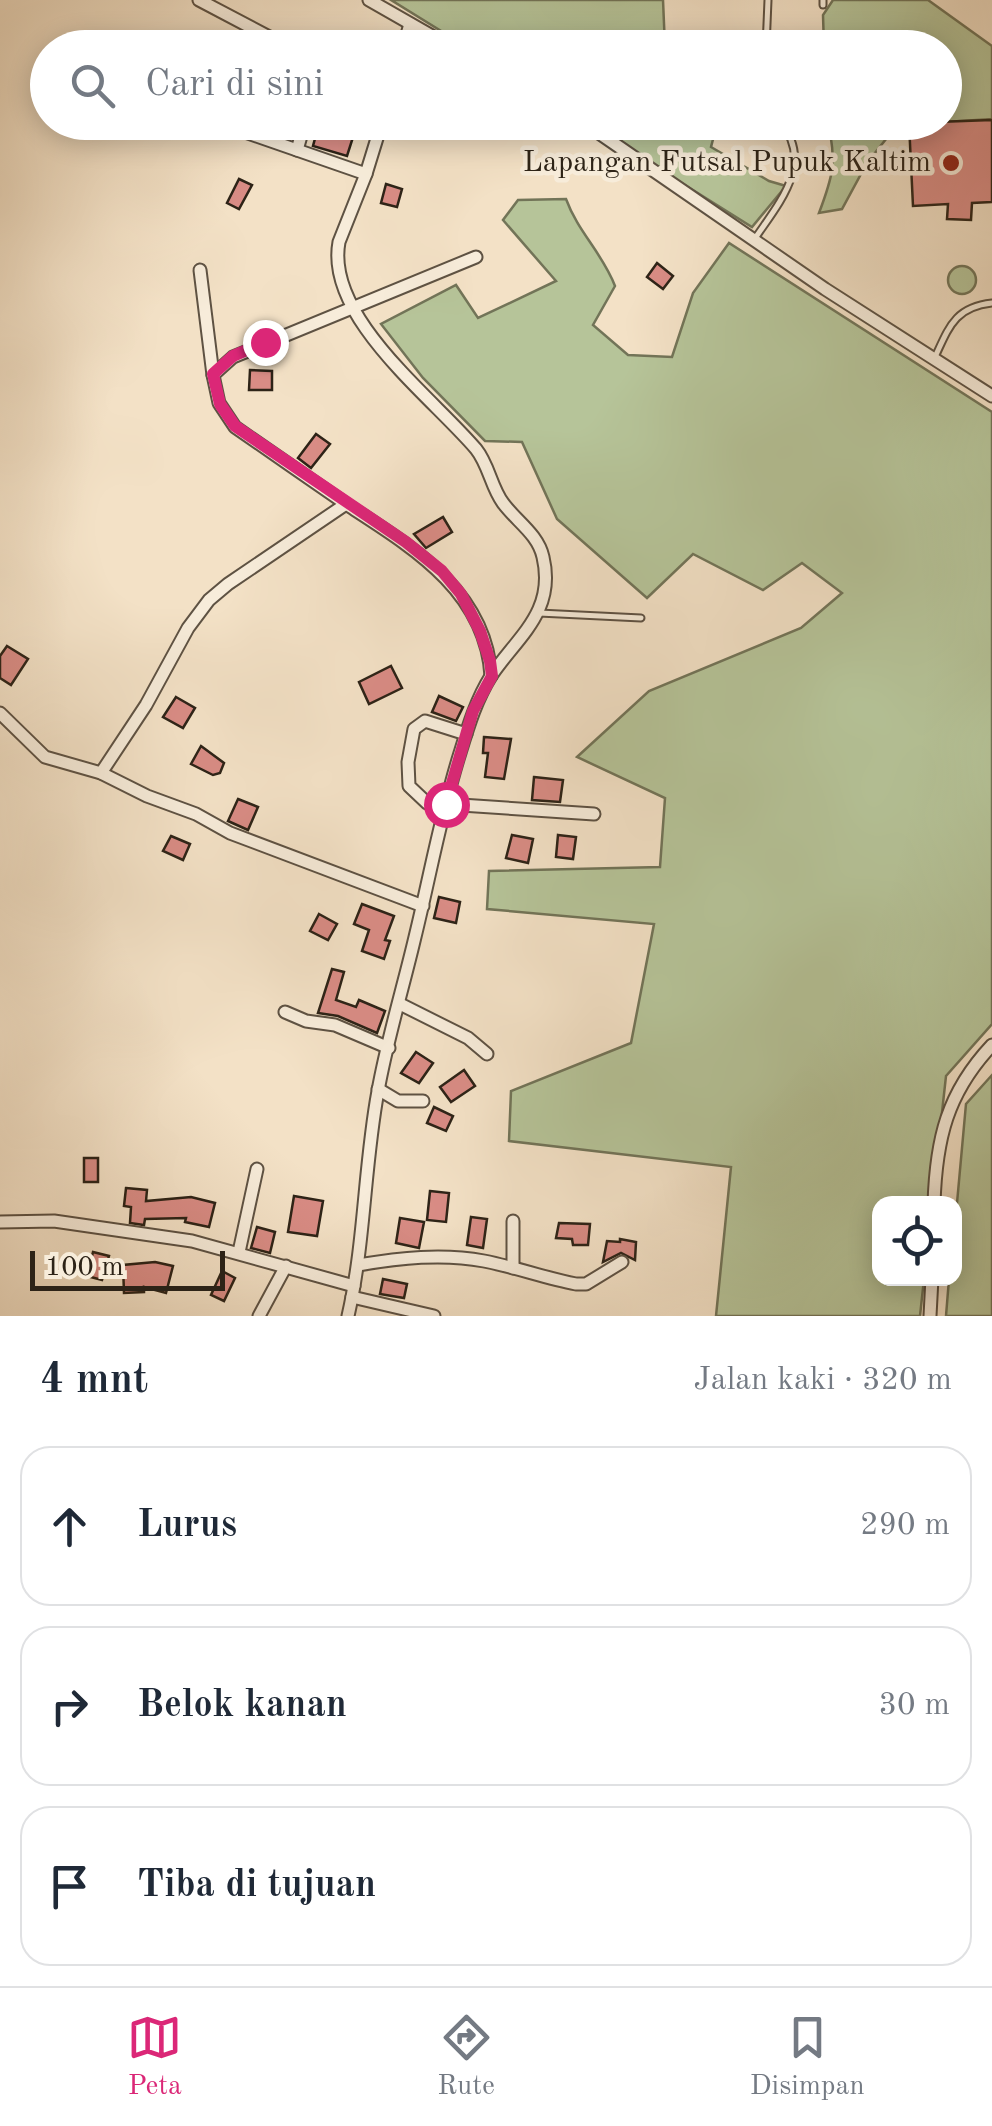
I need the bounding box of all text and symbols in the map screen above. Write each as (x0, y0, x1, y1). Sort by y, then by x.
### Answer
search box (30, 30, 962, 140)
icon: search (65, 58, 120, 113)
text: Cari di sini (145, 66, 324, 104)
place label: Lapangan Futsal Pupuk Kaltim (523, 148, 931, 178)
marker: Lapangan Futsal Pupuk Kaltim (940, 152, 962, 174)
route end (243, 320, 289, 366)
route start (424, 782, 470, 828)
map controls (872, 1196, 962, 1286)
button: locate (872, 1196, 962, 1286)
scale bar (30, 1246, 225, 1290)
text: 100 m (45, 1254, 124, 1282)
text: 4 mnt (40, 1360, 148, 1402)
text: Jalan kaki · 320 m (694, 1365, 952, 1397)
icon: ahead (42, 1499, 97, 1554)
text: Lurus (137, 1507, 237, 1545)
text: 290 m (860, 1510, 950, 1542)
icon: right (42, 1679, 97, 1734)
text: Belok kanan (137, 1687, 347, 1725)
text: 30 m (879, 1690, 950, 1722)
icon: arrive (42, 1859, 97, 1914)
text: Tiba di tujuan (137, 1867, 376, 1905)
tab: Peta (127, 2010, 182, 2105)
tab: Rute (437, 2010, 495, 2105)
tab: Disimpan (750, 2010, 865, 2105)

